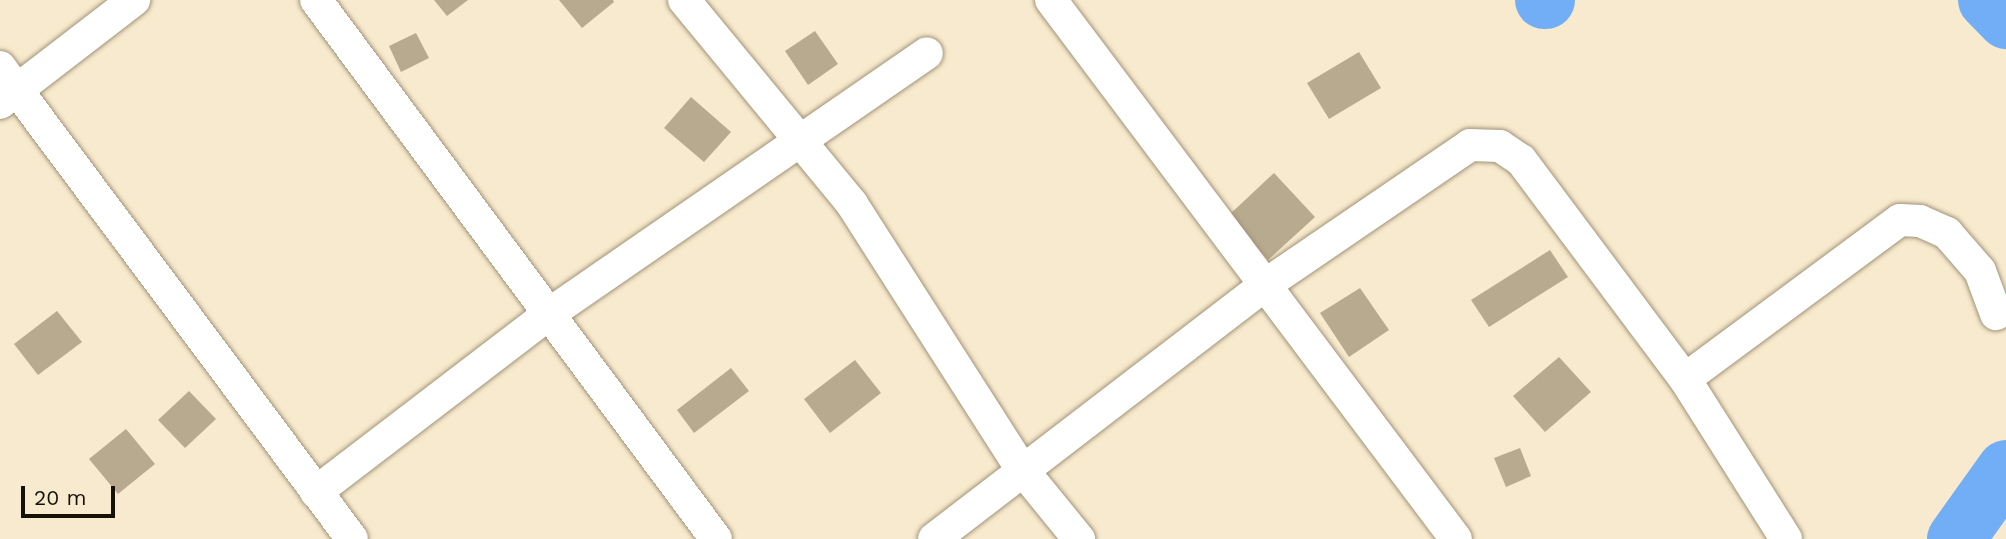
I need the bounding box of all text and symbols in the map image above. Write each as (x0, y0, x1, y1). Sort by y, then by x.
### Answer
scale bar (24, 472, 119, 516)
text: 20 m (34, 485, 86, 510)

